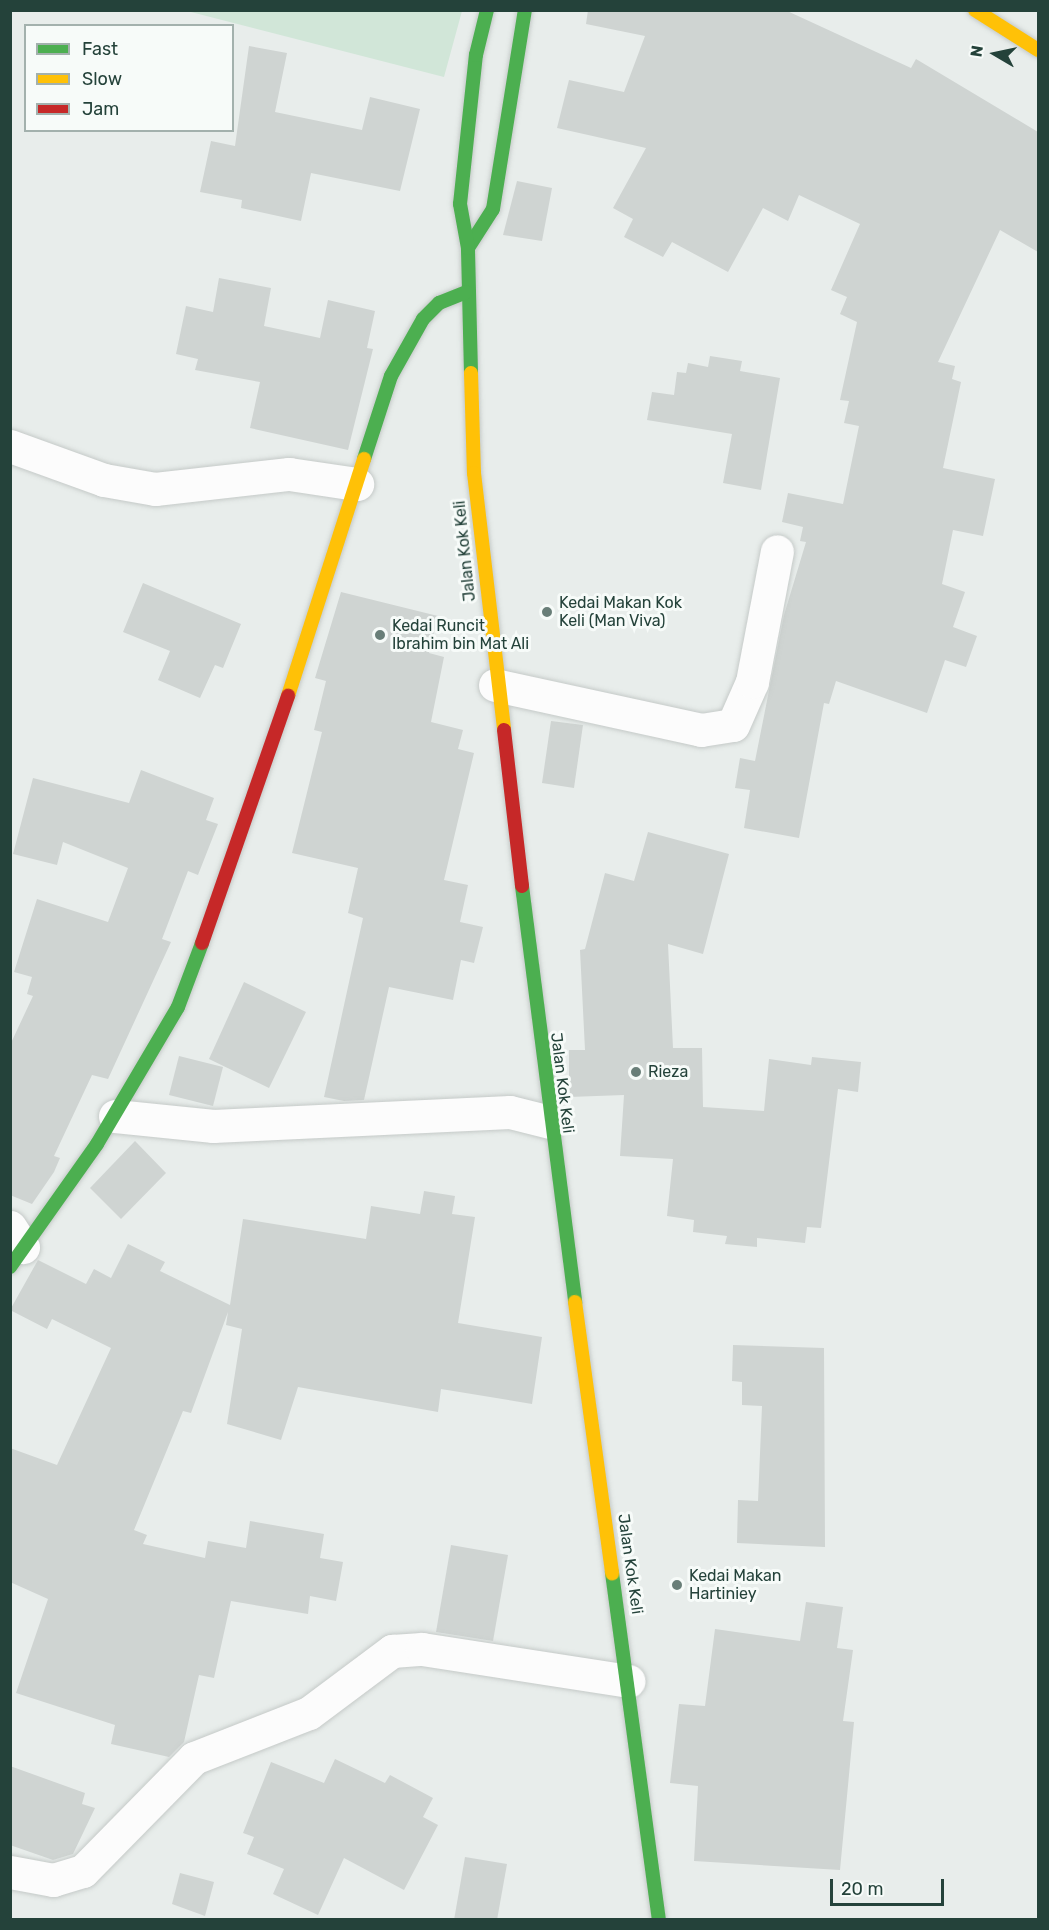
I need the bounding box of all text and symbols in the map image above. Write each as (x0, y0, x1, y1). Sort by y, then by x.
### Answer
legend (24, 24, 234, 132)
north arrow (965, 24, 1025, 84)
text: Fast (82, 38, 118, 60)
text: N (966, 44, 987, 58)
text: Slow (82, 68, 122, 90)
text: Jam (82, 98, 119, 120)
street label: Jalan Kok Keli (450, 499, 480, 603)
place label: Kedai Makan Kok Keli (Man Viva) (559, 593, 682, 631)
marker: Kedai Makan Kok Keli (Man Viva) (540, 605, 554, 619)
place label: Kedai Runcit Ibrahim bin Mat Ali (392, 616, 530, 654)
marker: Kedai Runcit Ibrahim bin Mat Ali (373, 628, 387, 642)
street label: Jalan Kok Keli (546, 1031, 578, 1135)
place label: Rieza (648, 1062, 688, 1082)
marker: Rieza (629, 1065, 643, 1079)
street label: Jalan Kok Keli (613, 1512, 647, 1616)
place label: Kedai Makan Hartiniey (689, 1566, 781, 1604)
marker: Kedai Makan Hartiniey (670, 1578, 684, 1592)
scale bar (833, 1867, 947, 1905)
text: 20 m (841, 1878, 883, 1900)

